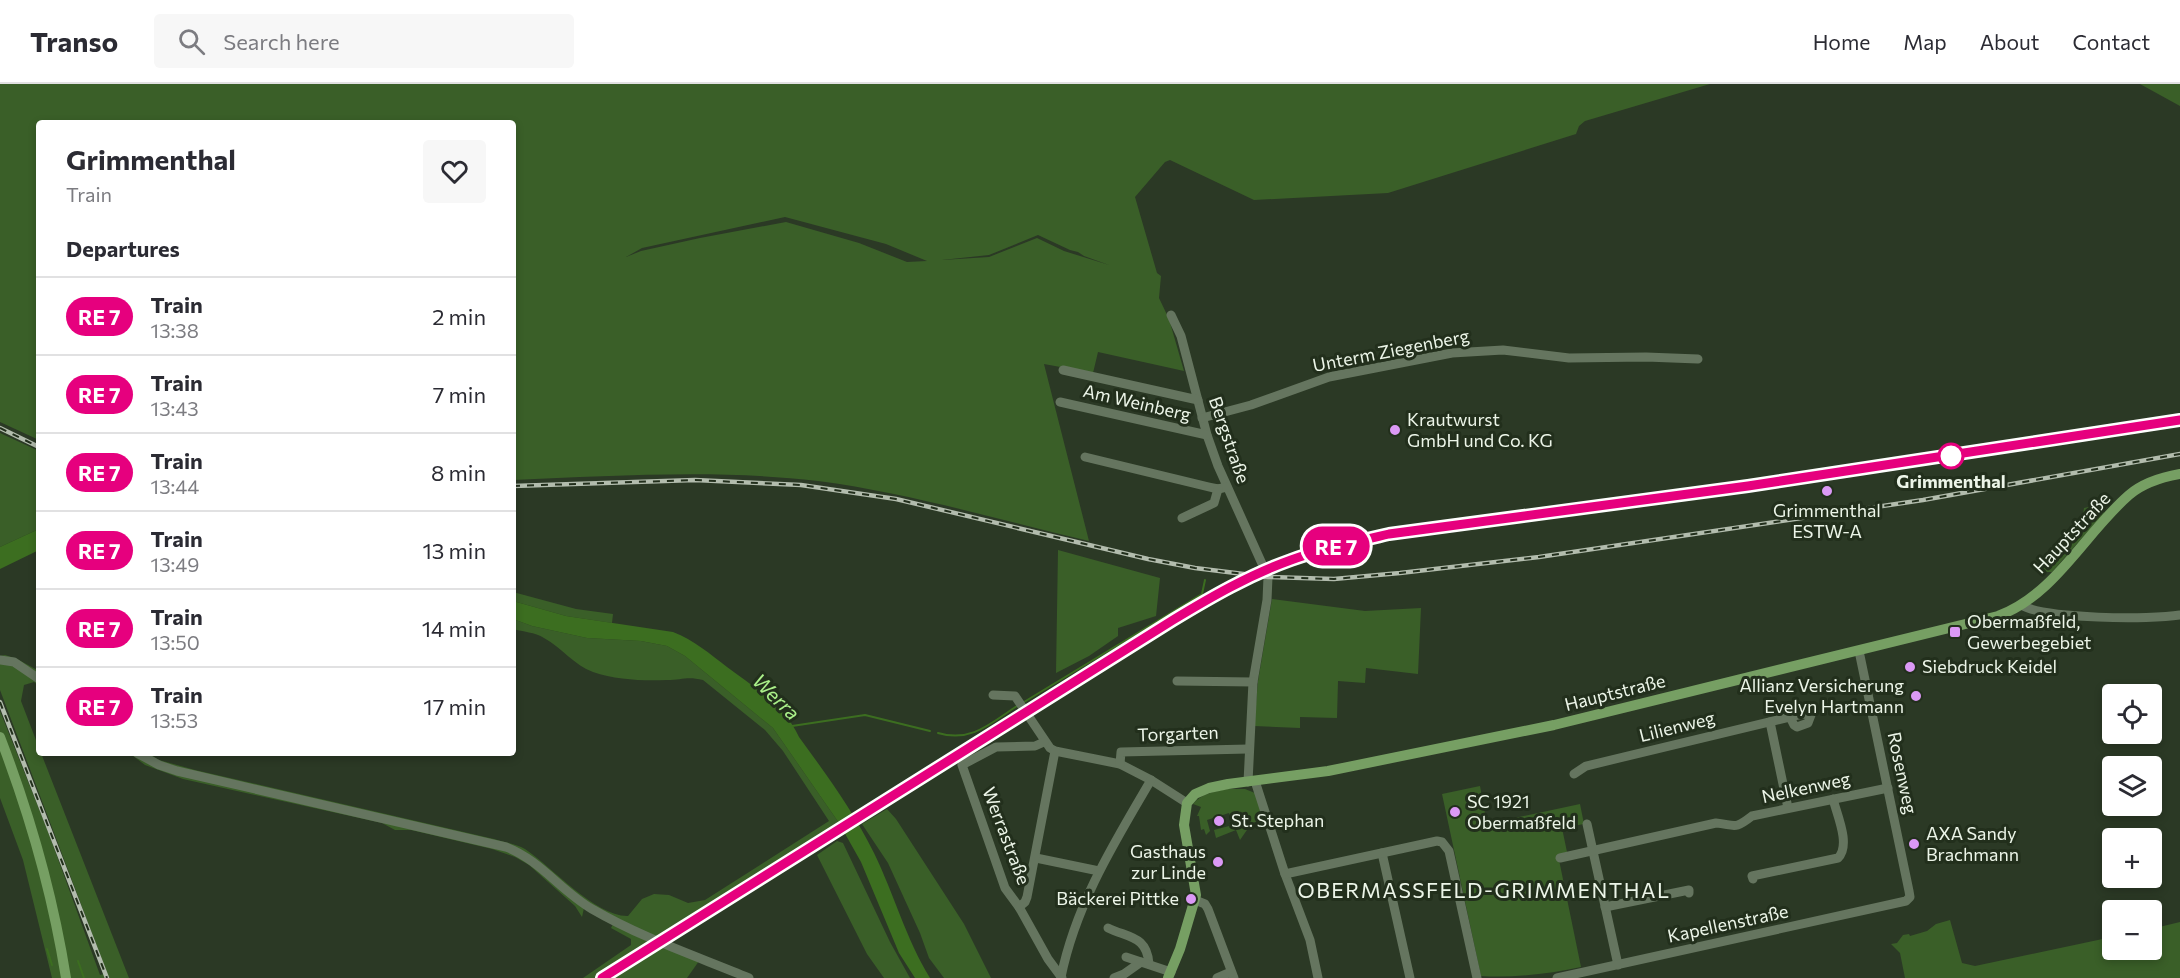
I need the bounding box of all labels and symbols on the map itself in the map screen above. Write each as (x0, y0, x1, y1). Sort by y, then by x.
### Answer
street label: Unterm Ziegenberg (1311, 324, 1471, 376)
street label: Am Weinberg (1081, 379, 1194, 425)
street label: Bergstraße (1205, 393, 1255, 486)
place label: Krautwurst GmbH und Co. KG (1407, 408, 1553, 451)
marker: Krautwurst GmbH und Co. KG (1388, 423, 1402, 437)
marker: Grimmenthal (1938, 443, 1964, 469)
place label: Grimmenthal (1896, 470, 2006, 492)
marker: Grimmenthal ESTW-A (1820, 484, 1834, 498)
street label: Hauptstraße (2028, 487, 2115, 578)
place label: Grimmenthal ESTW-A (1773, 499, 1881, 542)
line badge: RE 7 (1294, 526, 1378, 566)
place label: Obermaßfeld, Gewerbegebiet (1967, 610, 2091, 653)
marker: Obermaßfeld, Gewerbegebiet (1948, 625, 1962, 639)
place label: Siebdruck Keidel (1922, 655, 2057, 677)
marker: Siebdruck Keidel (1903, 660, 1917, 674)
water label: Werra (748, 668, 805, 724)
street label: Hauptstraße (1562, 669, 1667, 715)
place label: Allianz Versicherung Evelyn Hartmann (1739, 674, 1904, 717)
marker: Allianz Versicherung Evelyn Hartmann (1909, 689, 1923, 703)
street label: Lilienweg (1637, 706, 1717, 746)
street label: Torgarten (1137, 721, 1219, 745)
street label: Rosenweg (1884, 730, 1922, 816)
street label: Nelkenweg (1760, 767, 1852, 807)
street label: Werrastraße (978, 784, 1036, 887)
place label: SC 1921 Obermaßfeld (1467, 790, 1576, 833)
marker: SC 1921 Obermaßfeld (1448, 805, 1462, 819)
place label: St. Stephan (1231, 809, 1324, 831)
marker: St. Stephan (1212, 814, 1226, 828)
place label: AXA Sandy Brachmann (1926, 822, 2019, 865)
marker: AXA Sandy Brachmann (1907, 837, 1921, 851)
place label: Gasthaus zur Linde (1130, 840, 1206, 883)
marker: Gasthaus zur Linde (1211, 855, 1225, 869)
district label: OBERMASSFELD-GRIMMENTHAL (1298, 877, 1670, 902)
place label: Bäckerei Pittke (1056, 887, 1179, 909)
marker: Bäckerei Pittke (1184, 892, 1198, 906)
street label: Kapellenstraße (1665, 899, 1790, 947)

